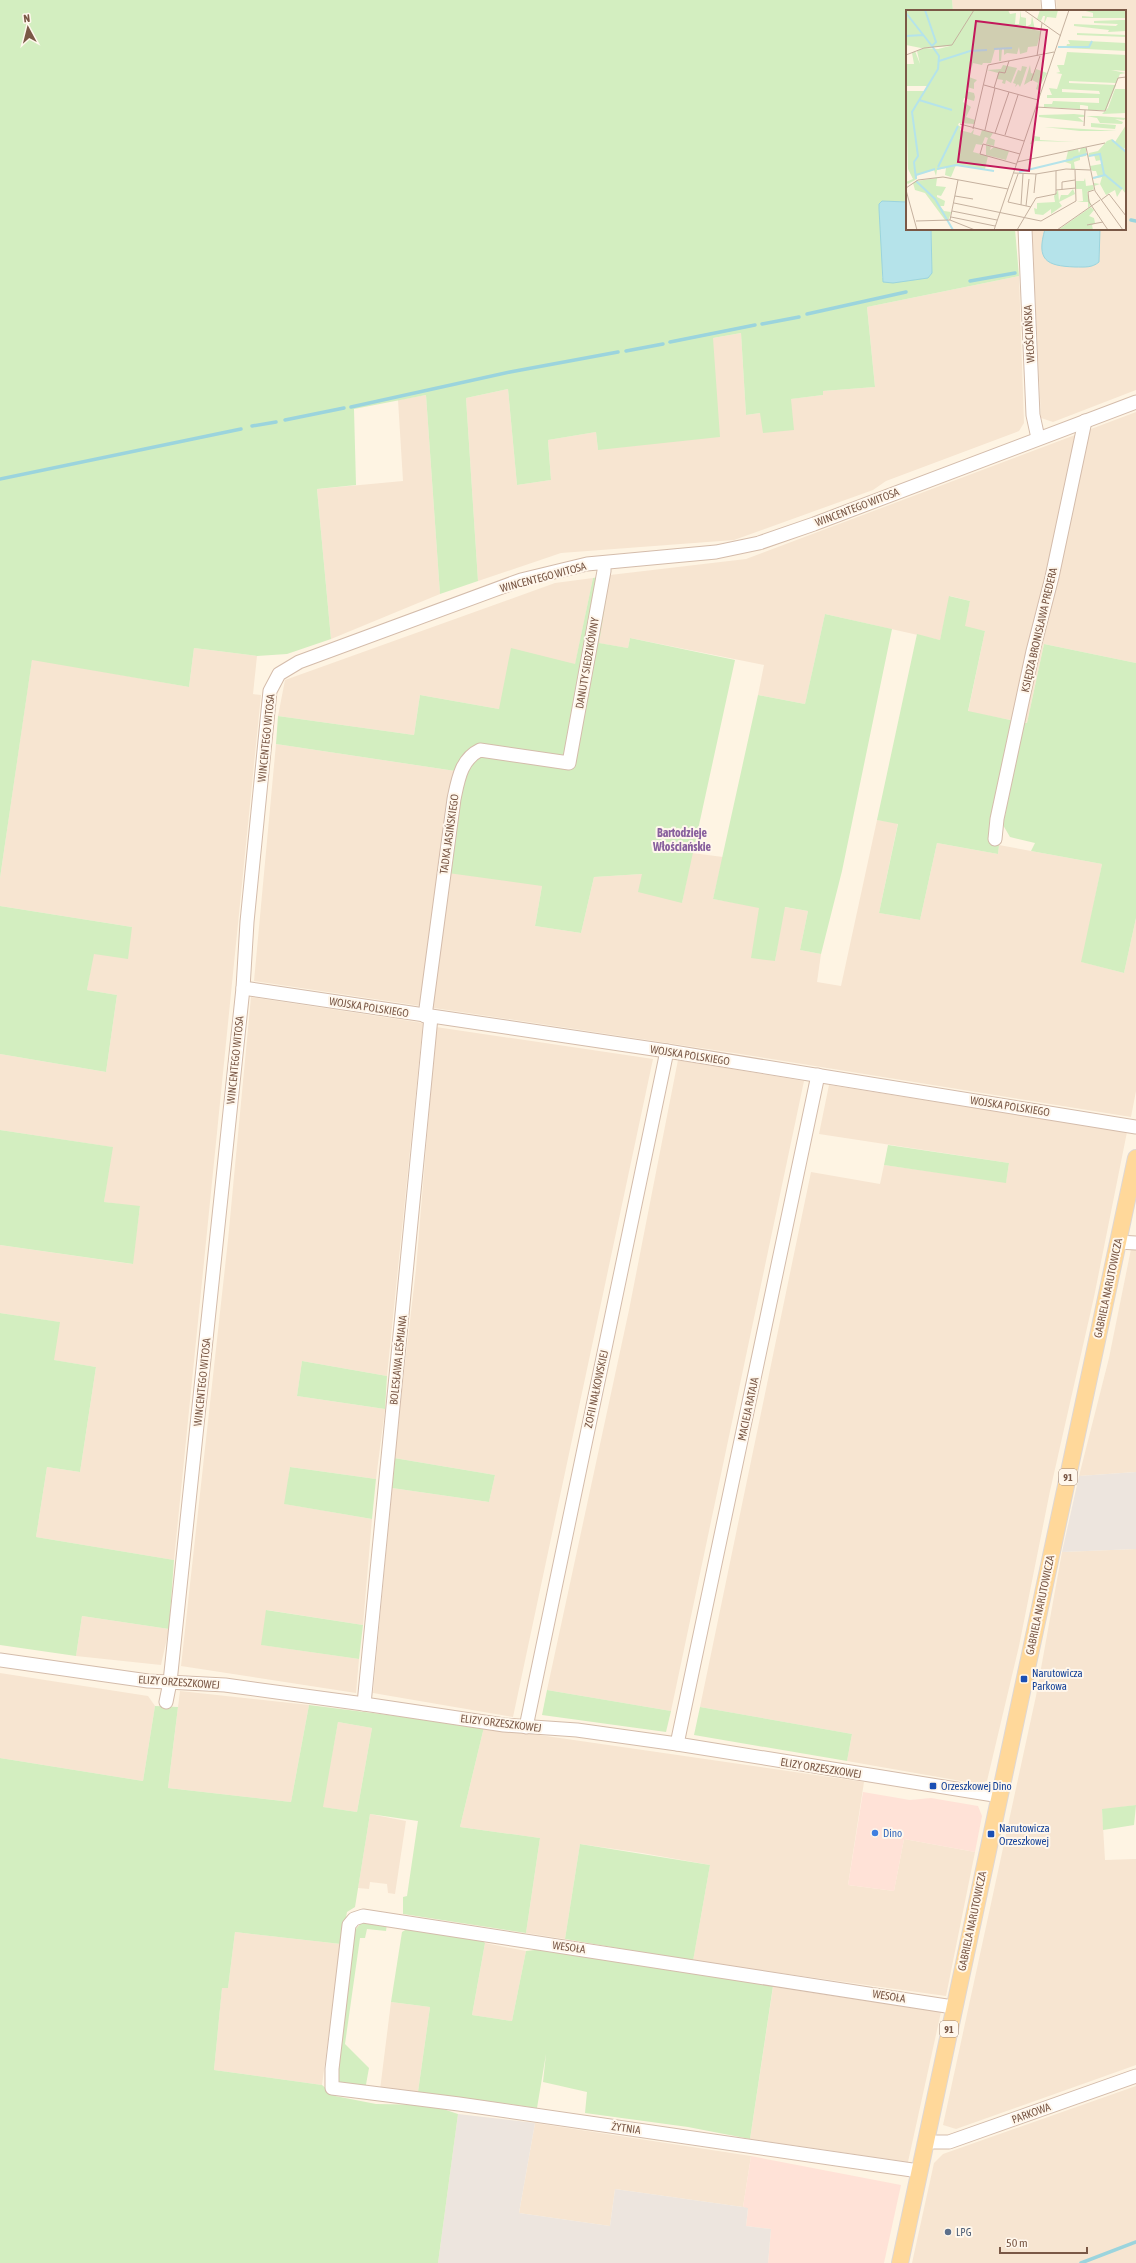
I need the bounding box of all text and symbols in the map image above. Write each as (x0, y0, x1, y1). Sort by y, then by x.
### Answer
north arrow (8, 8, 48, 48)
inset map (906, 10, 1126, 230)
text: N (23, 12, 31, 24)
street label: WŁOŚCIAŃSKA (1021, 304, 1037, 363)
street label: WINCENTEGO WITOSA (814, 485, 901, 528)
street label: WINCENTEGO WITOSA (499, 560, 588, 594)
street label: KSIĘDZA BRONISŁAWA PREDERA (1019, 566, 1059, 694)
street label: DANUTY SIEDZIKÓWNY (573, 616, 601, 709)
street label: WINCENTEGO WITOSA (255, 693, 277, 783)
street label: TADKA JASIŃSKIEGO (437, 793, 461, 875)
district label: Bartodzieje Włościańskie (652, 826, 711, 854)
street label: WOJSKA POLSKIEGO (328, 995, 410, 1019)
street label: WINCENTEGO WITOSA (224, 1015, 246, 1105)
street label: WOJSKA POLSKIEGO (649, 1043, 731, 1067)
street label: WOJSKA POLSKIEGO (969, 1094, 1051, 1118)
street label: GABRIELA NARUTOWICZA (1092, 1237, 1125, 1339)
street label: BOLESŁAWA LEŚMIANA (387, 1314, 409, 1406)
street label: WINCENTEGO WITOSA (191, 1337, 213, 1427)
street label: ZOFII NAŁKOWSKIEJ (582, 1349, 610, 1429)
street label: MACIEJA RATAJA (735, 1375, 761, 1442)
road number: 91 (1059, 1469, 1077, 1485)
street label: GABRIELA NARUTOWICZA (1024, 1554, 1057, 1656)
place label: Narutowicza Parkowa (1032, 1667, 1083, 1692)
street label: ELIZY ORZESZKOWEJ (138, 1673, 220, 1691)
marker: Narutowicza Parkowa (1019, 1674, 1029, 1684)
street label: ELIZY ORZESZKOWEJ (460, 1712, 542, 1734)
street label: ELIZY ORZESZKOWEJ (780, 1756, 862, 1780)
place label: Orzeszkowej Dino (941, 1780, 1012, 1792)
marker: Orzeszkowej Dino (928, 1781, 938, 1791)
place label: Narutowicza Orzeszkowej (999, 1822, 1050, 1847)
place label: Dino (883, 1827, 902, 1839)
marker: Dino (870, 1828, 880, 1838)
marker: Narutowicza Orzeszkowej (986, 1829, 996, 1839)
street label: GABRIELA NARUTOWICZA (956, 1870, 989, 1972)
street label: WESOŁA (552, 1939, 587, 1955)
street label: WESOŁA (872, 1987, 907, 2005)
road number: 91 (940, 2021, 958, 2037)
street label: PARKOWA (1010, 2100, 1053, 2126)
street label: ŻYTNIA (611, 2120, 642, 2136)
place label: LPG (956, 2226, 972, 2238)
marker: LPG (943, 2227, 953, 2237)
scale bar (1000, 2229, 1087, 2255)
text: 50 m (1006, 2236, 1028, 2250)

